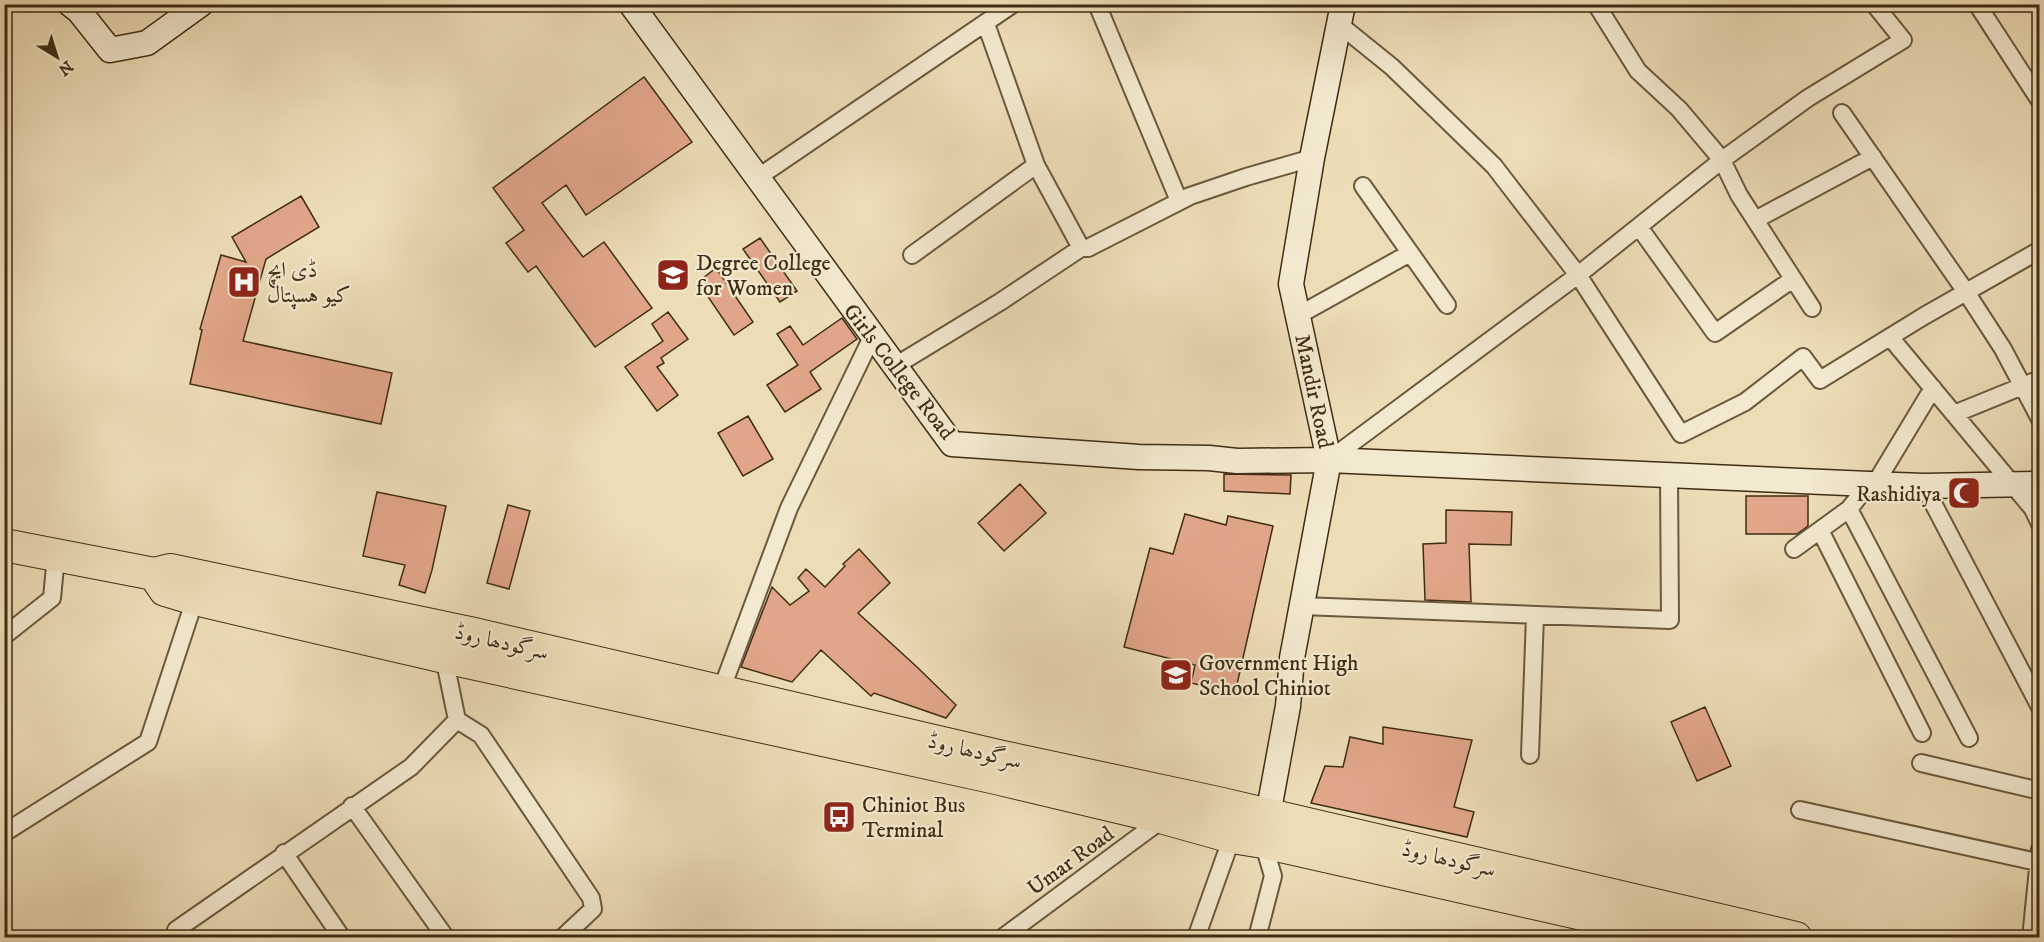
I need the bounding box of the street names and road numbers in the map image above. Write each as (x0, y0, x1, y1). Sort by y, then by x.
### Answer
street label: Girls College Road (837, 298, 960, 445)
street label: Mandir Road (1288, 332, 1339, 451)
street label: سرگودھا روڈ (452, 619, 551, 666)
street label: سرگودھا روڈ (925, 728, 1024, 775)
street label: Umar Road (1022, 821, 1120, 902)
street label: سرگودھا روڈ (1399, 836, 1498, 883)

